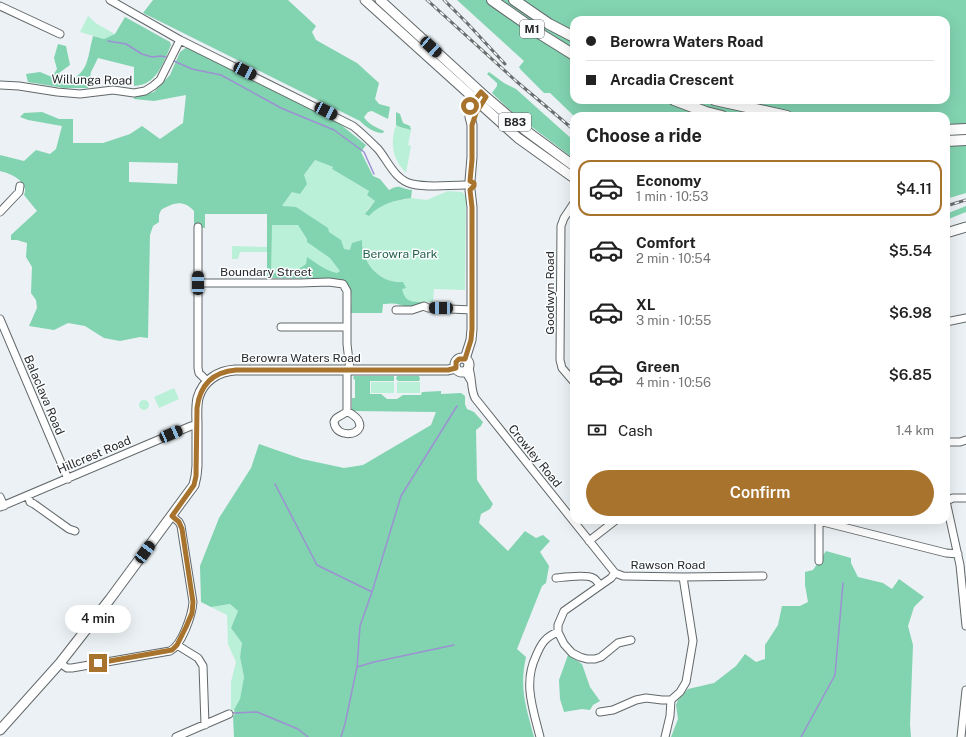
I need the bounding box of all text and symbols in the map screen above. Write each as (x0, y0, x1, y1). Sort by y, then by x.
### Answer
road number: M1 (520, 20, 544, 38)
text: Berowra Waters Road (610, 33, 763, 50)
car (418, 35, 444, 59)
car (232, 60, 258, 82)
text: Arcadia Crescent (610, 71, 734, 88)
street label: Willunga Road (52, 72, 132, 88)
route start (461, 97, 479, 115)
car (313, 100, 339, 122)
road number: B83 (499, 113, 531, 131)
text: Choose a ride (586, 125, 702, 146)
icon: car (588, 170, 624, 206)
text: Economy (636, 172, 701, 189)
text: $4.11 (896, 180, 932, 197)
text: 1 min · 10:53 (636, 189, 708, 204)
icon: car (588, 232, 624, 268)
text: Comfort (636, 234, 696, 251)
text: $5.54 (889, 242, 932, 259)
park label: Berowra Park (362, 247, 438, 261)
street label: Goodwyn Road (543, 251, 557, 335)
text: 2 min · 10:54 (636, 251, 711, 266)
street label: Boundary Street (220, 265, 312, 279)
car (192, 271, 204, 295)
icon: car (588, 294, 624, 330)
text: XL (636, 296, 655, 313)
car (429, 302, 453, 314)
text: $6.98 (889, 304, 932, 321)
text: 3 min · 10:55 (636, 313, 711, 328)
street label: Berowra Waters Road (241, 351, 361, 365)
street label: Balaclava Road (21, 353, 67, 437)
icon: car (588, 356, 624, 392)
text: Green (636, 358, 680, 375)
text: $6.85 (889, 366, 932, 383)
text: 4 min · 10:56 (636, 375, 711, 390)
icon: cash (586, 419, 608, 441)
street label: Crowley Road (505, 422, 565, 490)
text: Cash (618, 422, 653, 439)
text: 1.4 km (896, 423, 934, 438)
car (158, 424, 184, 444)
street label: Hillcrest Road (55, 433, 133, 477)
button: Confirm (586, 470, 934, 516)
car (133, 539, 157, 565)
street label: Rawson Road (631, 558, 705, 572)
callout: 4 min (65, 605, 131, 633)
text: 4 min (81, 611, 115, 626)
route end (89, 654, 107, 672)

